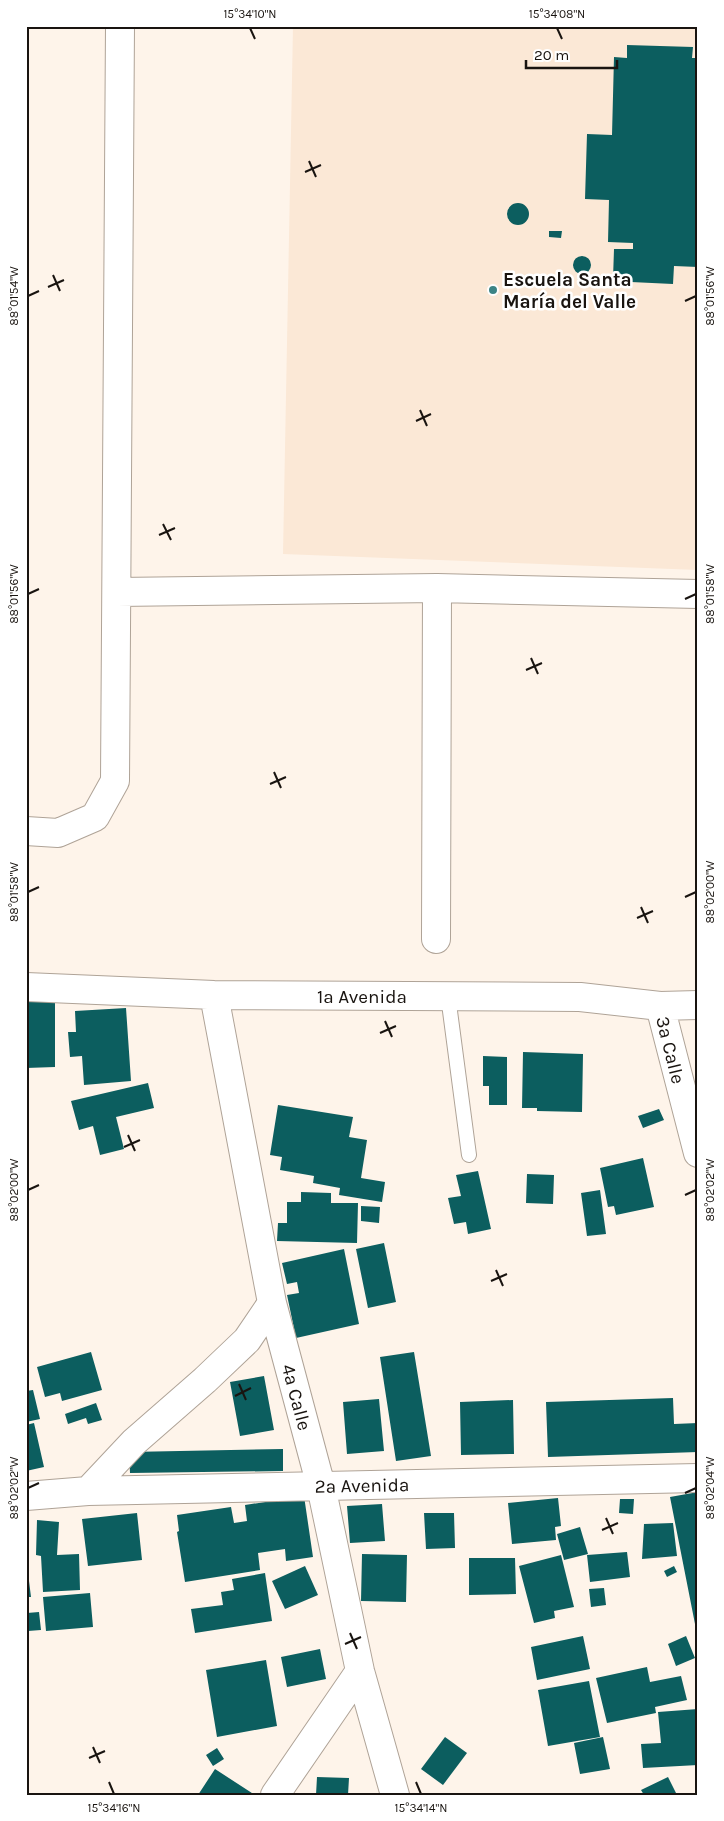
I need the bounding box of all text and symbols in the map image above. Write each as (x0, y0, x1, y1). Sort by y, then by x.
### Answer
text: 15°34'10"N (223, 7, 277, 21)
text: 15°34'08"N (529, 7, 585, 21)
scale bar (526, 38, 618, 70)
text: 20 m (534, 46, 569, 64)
text: 88°01'54"W (7, 266, 21, 326)
text: 88°01'56"W (703, 266, 717, 326)
place label: Escuela Santa María del Valle (503, 269, 636, 313)
marker: Escuela Santa María del Valle (487, 284, 499, 296)
text: 88°01'56"W (7, 564, 21, 624)
text: 88°01'58"W (703, 564, 717, 624)
text: 88°02'00"W (703, 860, 717, 924)
text: 88°01'58"W (7, 862, 21, 922)
street label: 1a Avenida (317, 986, 407, 1008)
street label: 3a Calle (651, 1014, 689, 1086)
text: 88°02'00"W (7, 1158, 21, 1222)
text: 88°02'02"W (703, 1158, 717, 1222)
street label: 4a Calle (277, 1362, 315, 1433)
text: 88°02'02"W (7, 1456, 21, 1520)
text: 88°02'04"W (703, 1456, 717, 1519)
street label: 2a Avenida (315, 1474, 410, 1498)
text: 15°34'16"N (88, 1801, 140, 1815)
text: 15°34'14"N (395, 1801, 447, 1815)

